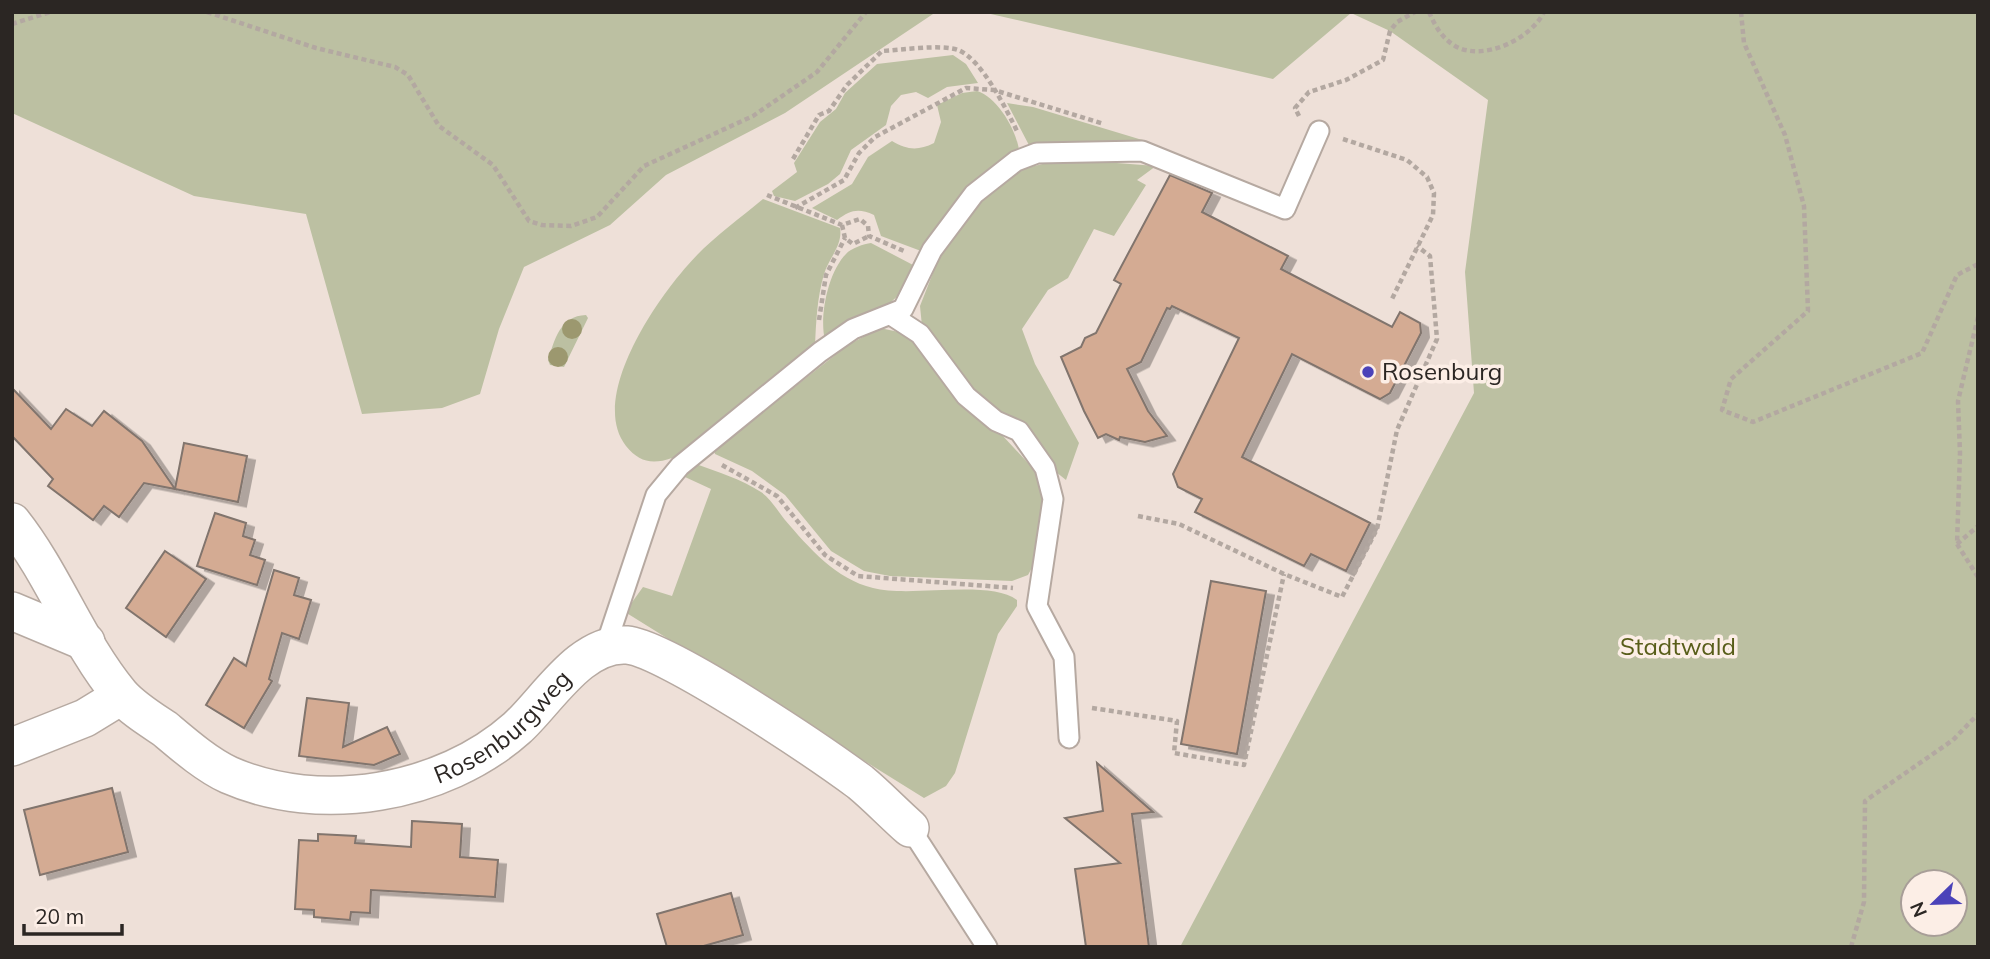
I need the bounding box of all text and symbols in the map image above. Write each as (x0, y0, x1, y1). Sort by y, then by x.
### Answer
place label: Rosenburg (1382, 356, 1502, 386)
marker: Rosenburg (1360, 364, 1376, 380)
park label: Stadtwald (1620, 631, 1736, 661)
street label: Rosenburgweg (429, 663, 577, 790)
north arrow (1899, 868, 1969, 938)
scale bar (24, 892, 122, 936)
text: N (1905, 898, 1932, 921)
text: 20 m (35, 903, 84, 929)

